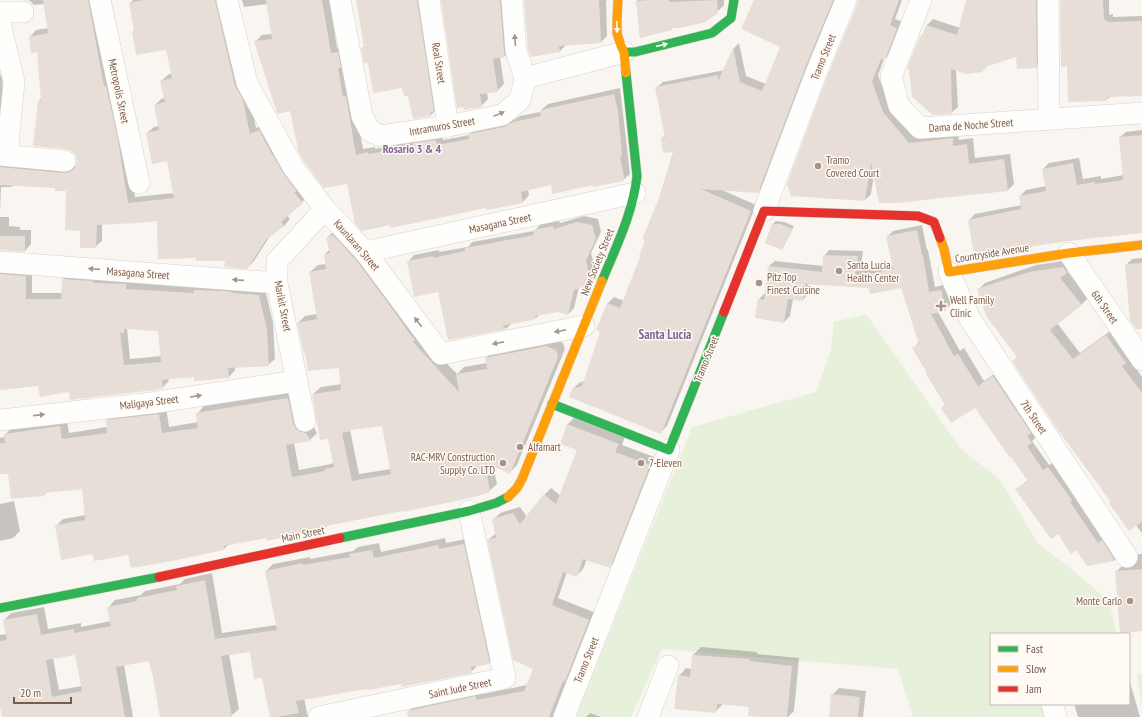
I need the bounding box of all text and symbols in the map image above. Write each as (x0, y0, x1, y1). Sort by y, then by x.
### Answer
one-way arrow (614, 21, 620, 34)
street label: Tramo Street (807, 32, 839, 82)
one-way arrow (512, 34, 519, 46)
street label: Real Street (429, 41, 449, 85)
one-way arrow (656, 42, 668, 48)
street label: Metropolis Street (105, 57, 133, 125)
one-way arrow (494, 111, 505, 117)
street label: Intramuros Street (408, 113, 476, 139)
street label: Dama de Noche Street (928, 115, 1014, 135)
district label: Rosario 3 & 4 (383, 141, 442, 156)
place label: Tramo Covered Court (826, 153, 879, 180)
marker: Tramo Covered Court (813, 161, 823, 171)
street label: Masagana Street (468, 210, 532, 236)
street label: Kaunlaran Street (331, 216, 383, 274)
street label: New Society Street (577, 226, 617, 298)
street label: Countryside Avenue (954, 240, 1030, 266)
place label: Santa Lucia Health Center (847, 258, 899, 285)
street label: Masagana Street (106, 264, 170, 282)
one-way arrow (88, 266, 100, 273)
marker: Santa Lucia Health Center (834, 266, 844, 276)
place label: Pitz Top Finest Cuisine (767, 270, 820, 297)
one-way arrow (232, 276, 244, 283)
marker: Pitz Top Finest Cuisine (754, 278, 764, 288)
street label: Marikit Street (271, 279, 295, 333)
street label: 6th Street (1088, 287, 1122, 327)
place label: Well Family Clinic (950, 293, 995, 320)
marker: Well Family Clinic (935, 300, 947, 312)
one-way arrow (414, 317, 422, 328)
district label: Santa Lucia (639, 326, 691, 343)
one-way arrow (554, 328, 566, 334)
street label: Tramo Street (690, 334, 722, 384)
one-way arrow (492, 340, 505, 346)
street label: Maligaya Street (119, 391, 179, 413)
one-way arrow (189, 393, 202, 399)
street label: 7th Street (1018, 397, 1050, 437)
one-way arrow (33, 412, 45, 418)
place label: Alfamart (528, 440, 561, 454)
marker: Alfamart (515, 442, 525, 452)
place label: RAC-MRV Construction Supply Co. LTD (411, 450, 495, 477)
place label: 7-Eleven (649, 456, 682, 470)
marker: RAC-MRV Construction Supply Co. LTD (498, 458, 508, 468)
marker: 7-Eleven (636, 458, 646, 468)
street label: Main Street (280, 523, 326, 545)
place label: Monte Carlo (1076, 594, 1122, 608)
marker: Monte Carlo (1125, 596, 1135, 606)
legend (990, 633, 1130, 705)
street label: Tramo Street (570, 635, 602, 685)
text: Fast (1026, 641, 1044, 656)
text: Slow (1026, 661, 1047, 676)
street label: Saint Jude Street (427, 675, 493, 701)
scale bar (14, 679, 71, 705)
text: Jam (1025, 681, 1042, 696)
text: 20 m (20, 685, 41, 700)

